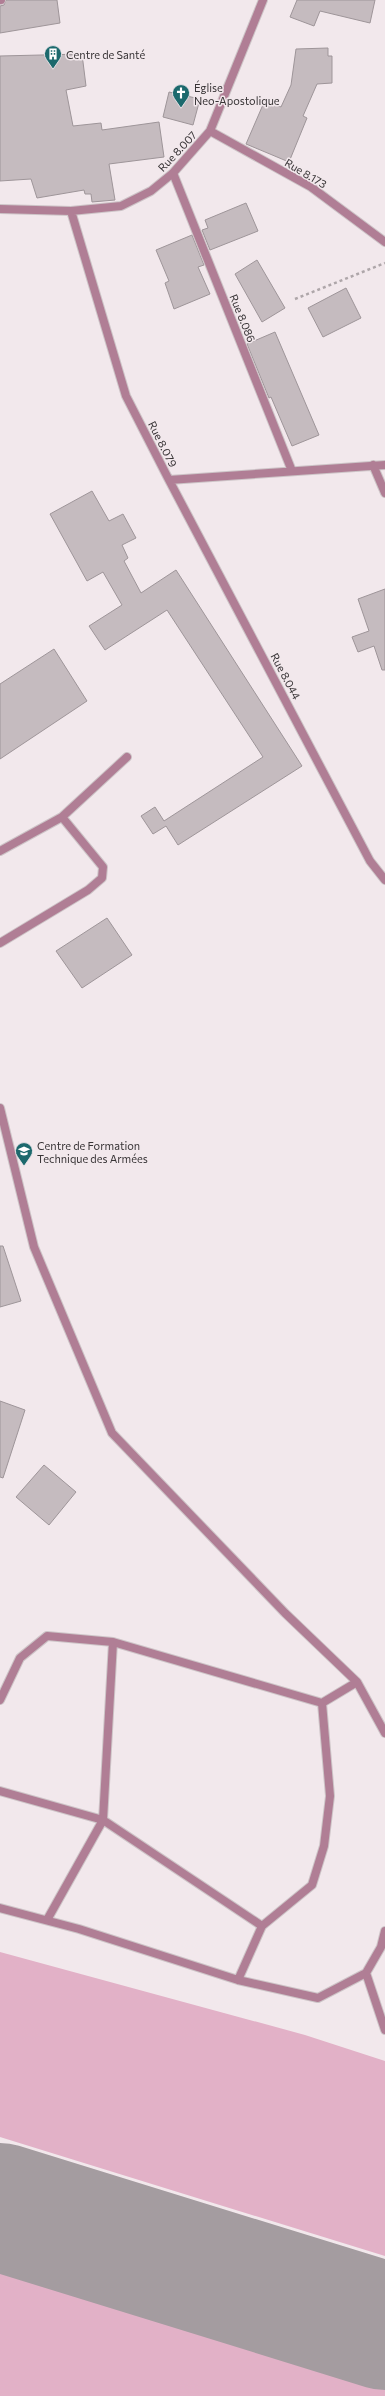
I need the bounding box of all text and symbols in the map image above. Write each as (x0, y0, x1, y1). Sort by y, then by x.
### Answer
building icon: Centre de Santé (43, 44, 63, 69)
place label: Centre de Santé (66, 48, 145, 61)
place label: Église Neo-Apostolique (194, 80, 280, 107)
church icon: Église Neo-Apostolique (171, 83, 191, 108)
street label: Rue 8.007 (155, 128, 199, 174)
street label: Rue 8.173 (283, 155, 329, 191)
street label: Rue 8.086 (227, 292, 259, 344)
street label: Rue 8.079 (146, 419, 180, 469)
street label: Rue 8.044 (268, 651, 304, 702)
place label: Centre de Formation Technique des Armées (37, 1139, 148, 1165)
school or university icon: Centre de Formation Technique des Armées (14, 1141, 34, 1166)

